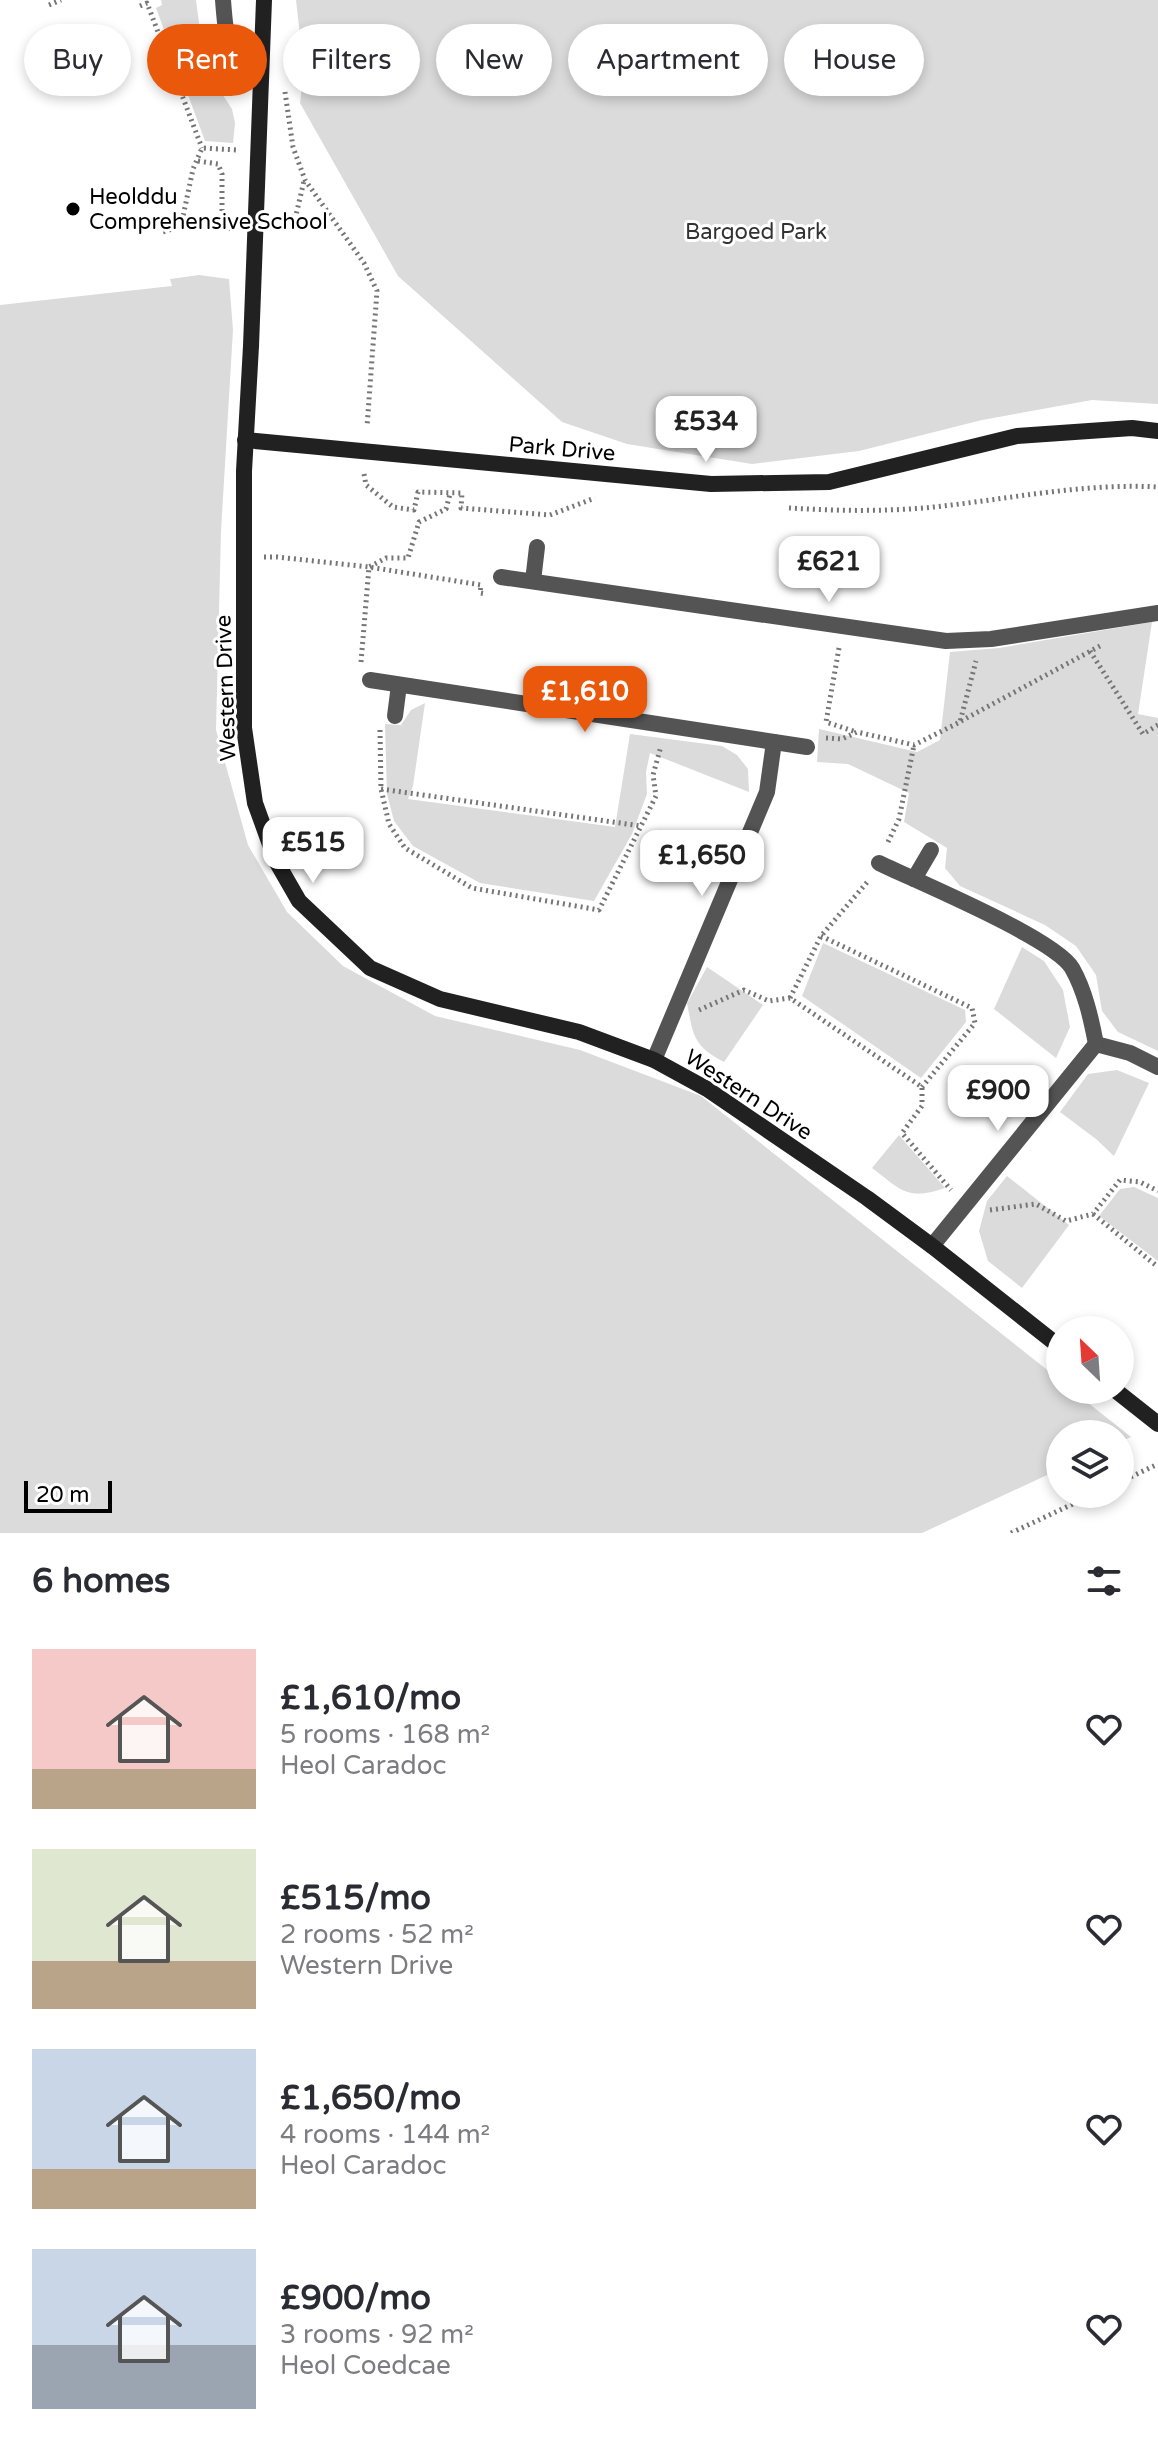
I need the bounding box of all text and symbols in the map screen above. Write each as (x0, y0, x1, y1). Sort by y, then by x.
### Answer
chip: Buy (24, 24, 131, 96)
chip: Rent (147, 24, 267, 96)
chip: Filters (283, 24, 420, 96)
chip: New (436, 24, 552, 96)
chip: Apartment (568, 24, 768, 96)
chip: House (784, 24, 924, 96)
place label: Heolddu Comprehensive School (89, 184, 328, 235)
marker: Heolddu Comprehensive School (64, 200, 82, 218)
park label: Bargoed Park (685, 219, 827, 245)
pin: £534 (659, 396, 753, 464)
text: £534 (674, 406, 738, 437)
street label: Park Drive (508, 431, 616, 467)
pin: £621 (782, 536, 876, 604)
text: £621 (797, 546, 861, 577)
street label: Western Drive (210, 614, 242, 762)
pin: £1,610 (520, 666, 650, 734)
text: £1,610 (541, 676, 629, 707)
pin: £515 (266, 817, 360, 885)
text: £515 (281, 827, 345, 858)
pin: £1,650 (637, 830, 767, 898)
text: £1,650 (658, 840, 746, 871)
street label: Western Drive (680, 1044, 817, 1146)
pin: £900 (951, 1065, 1045, 1133)
text: £900 (966, 1075, 1030, 1106)
north arrow (1046, 1316, 1134, 1404)
map controls (1046, 1316, 1134, 1508)
button: layers (1046, 1420, 1134, 1508)
scale bar (24, 1477, 112, 1513)
text: 20 m (36, 1482, 90, 1508)
icon: filters (1082, 1559, 1126, 1603)
text: 6 homes (32, 1561, 170, 1602)
text: £1,610/mo (280, 1678, 461, 1719)
icon: home (96, 1681, 192, 1777)
icon: heart (1082, 1707, 1126, 1751)
text: 5 rooms · 168 m² (280, 1719, 490, 1750)
text: Heol Caradoc (280, 1750, 446, 1781)
text: £515/mo (280, 1878, 431, 1919)
icon: home (96, 1881, 192, 1977)
icon: heart (1082, 1907, 1126, 1951)
text: 2 rooms · 52 m² (280, 1919, 474, 1950)
text: Western Drive (280, 1950, 453, 1981)
text: £1,650/mo (280, 2078, 461, 2119)
icon: home (96, 2081, 192, 2177)
icon: heart (1082, 2107, 1126, 2151)
text: 4 rooms · 144 m² (280, 2119, 490, 2150)
text: Heol Caradoc (280, 2150, 446, 2181)
text: £900/mo (280, 2278, 431, 2319)
icon: home (96, 2281, 192, 2377)
icon: heart (1082, 2307, 1126, 2351)
text: 3 rooms · 92 m² (280, 2319, 474, 2350)
text: Heol Coedcae (280, 2350, 451, 2381)

